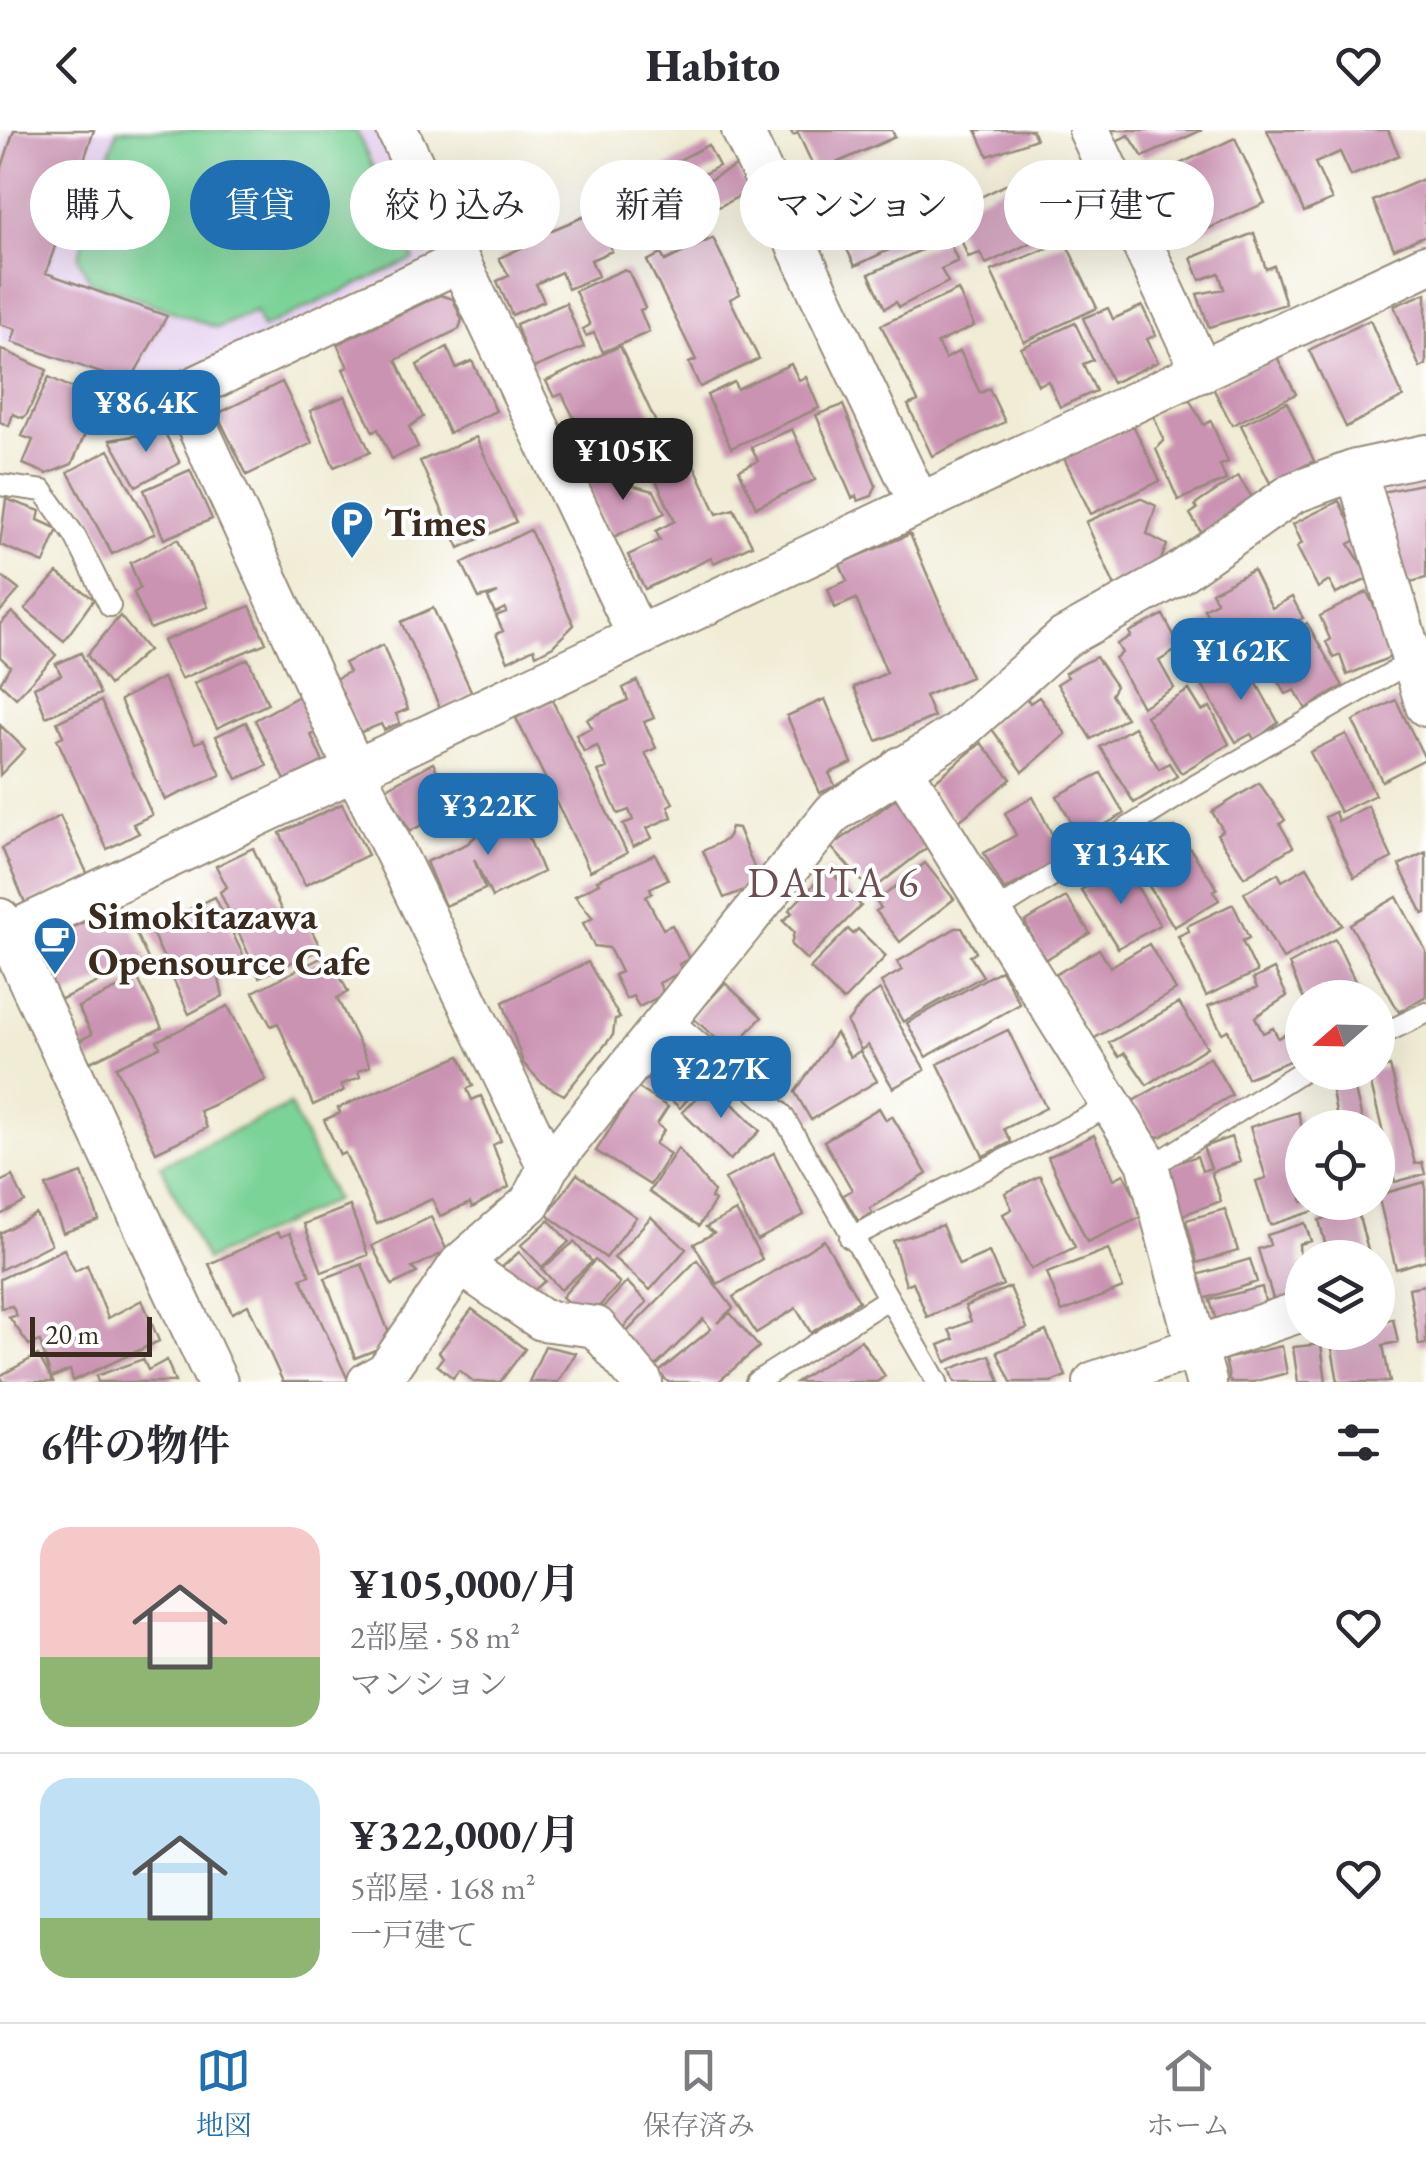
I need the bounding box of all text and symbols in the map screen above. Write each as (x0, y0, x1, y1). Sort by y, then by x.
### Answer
text: Habito (646, 36, 780, 94)
icon: back (40, 38, 95, 93)
icon: heart (1331, 38, 1386, 93)
chip: 購入 (30, 160, 170, 250)
chip: 賃貸 (190, 160, 330, 250)
chip: 絞り込み (350, 160, 560, 250)
chip: 新着 (580, 160, 720, 250)
chip: マンション (740, 160, 984, 250)
chip: 一戸建て (1004, 160, 1214, 250)
pin: ¥86.4K (65, 370, 227, 455)
text: ¥86.4K (94, 381, 198, 423)
pin: ¥105K (553, 418, 693, 503)
text: ¥105K (575, 429, 671, 471)
place label: Times (384, 496, 486, 548)
parking icon: Times (329, 499, 375, 560)
pin: ¥162K (1171, 618, 1311, 703)
text: ¥162K (1193, 629, 1289, 671)
pin: ¥322K (418, 773, 558, 858)
text: ¥322K (440, 784, 536, 826)
pin: ¥134K (1051, 822, 1191, 907)
text: ¥134K (1073, 833, 1169, 875)
district label: DAITA 6 (747, 855, 921, 910)
place label: Simokitazawa Opensource Cafe (88, 889, 370, 987)
cafe icon: Simokitazawa Opensource Cafe (32, 915, 78, 976)
north arrow (1285, 980, 1395, 1090)
map controls (1285, 980, 1395, 1350)
pin: ¥227K (651, 1036, 791, 1121)
text: ¥227K (673, 1047, 769, 1089)
button: locate (1285, 1110, 1395, 1220)
button: layers (1285, 1240, 1395, 1350)
scale bar (30, 1312, 152, 1356)
text: 20 m (45, 1316, 99, 1352)
icon: filters (1331, 1415, 1386, 1470)
text: 6件の物件 (40, 1418, 230, 1473)
text: ¥105,000/月 (350, 1556, 580, 1611)
icon: home (120, 1567, 240, 1687)
icon: heart (1331, 1600, 1386, 1655)
text: 2部屋 · 58 m² (350, 1616, 520, 1658)
text: マンション (350, 1663, 509, 1705)
text: ¥322,000/月 (350, 1807, 580, 1862)
icon: home (120, 1818, 240, 1938)
icon: heart (1331, 1851, 1386, 1906)
text: 5部屋 · 168 m² (350, 1867, 536, 1909)
text: 一戸建て (350, 1914, 478, 1956)
tab: 地図 (196, 2043, 252, 2143)
tab: 保存済み (643, 2043, 755, 2143)
tab: ホーム (1146, 2043, 1230, 2143)

